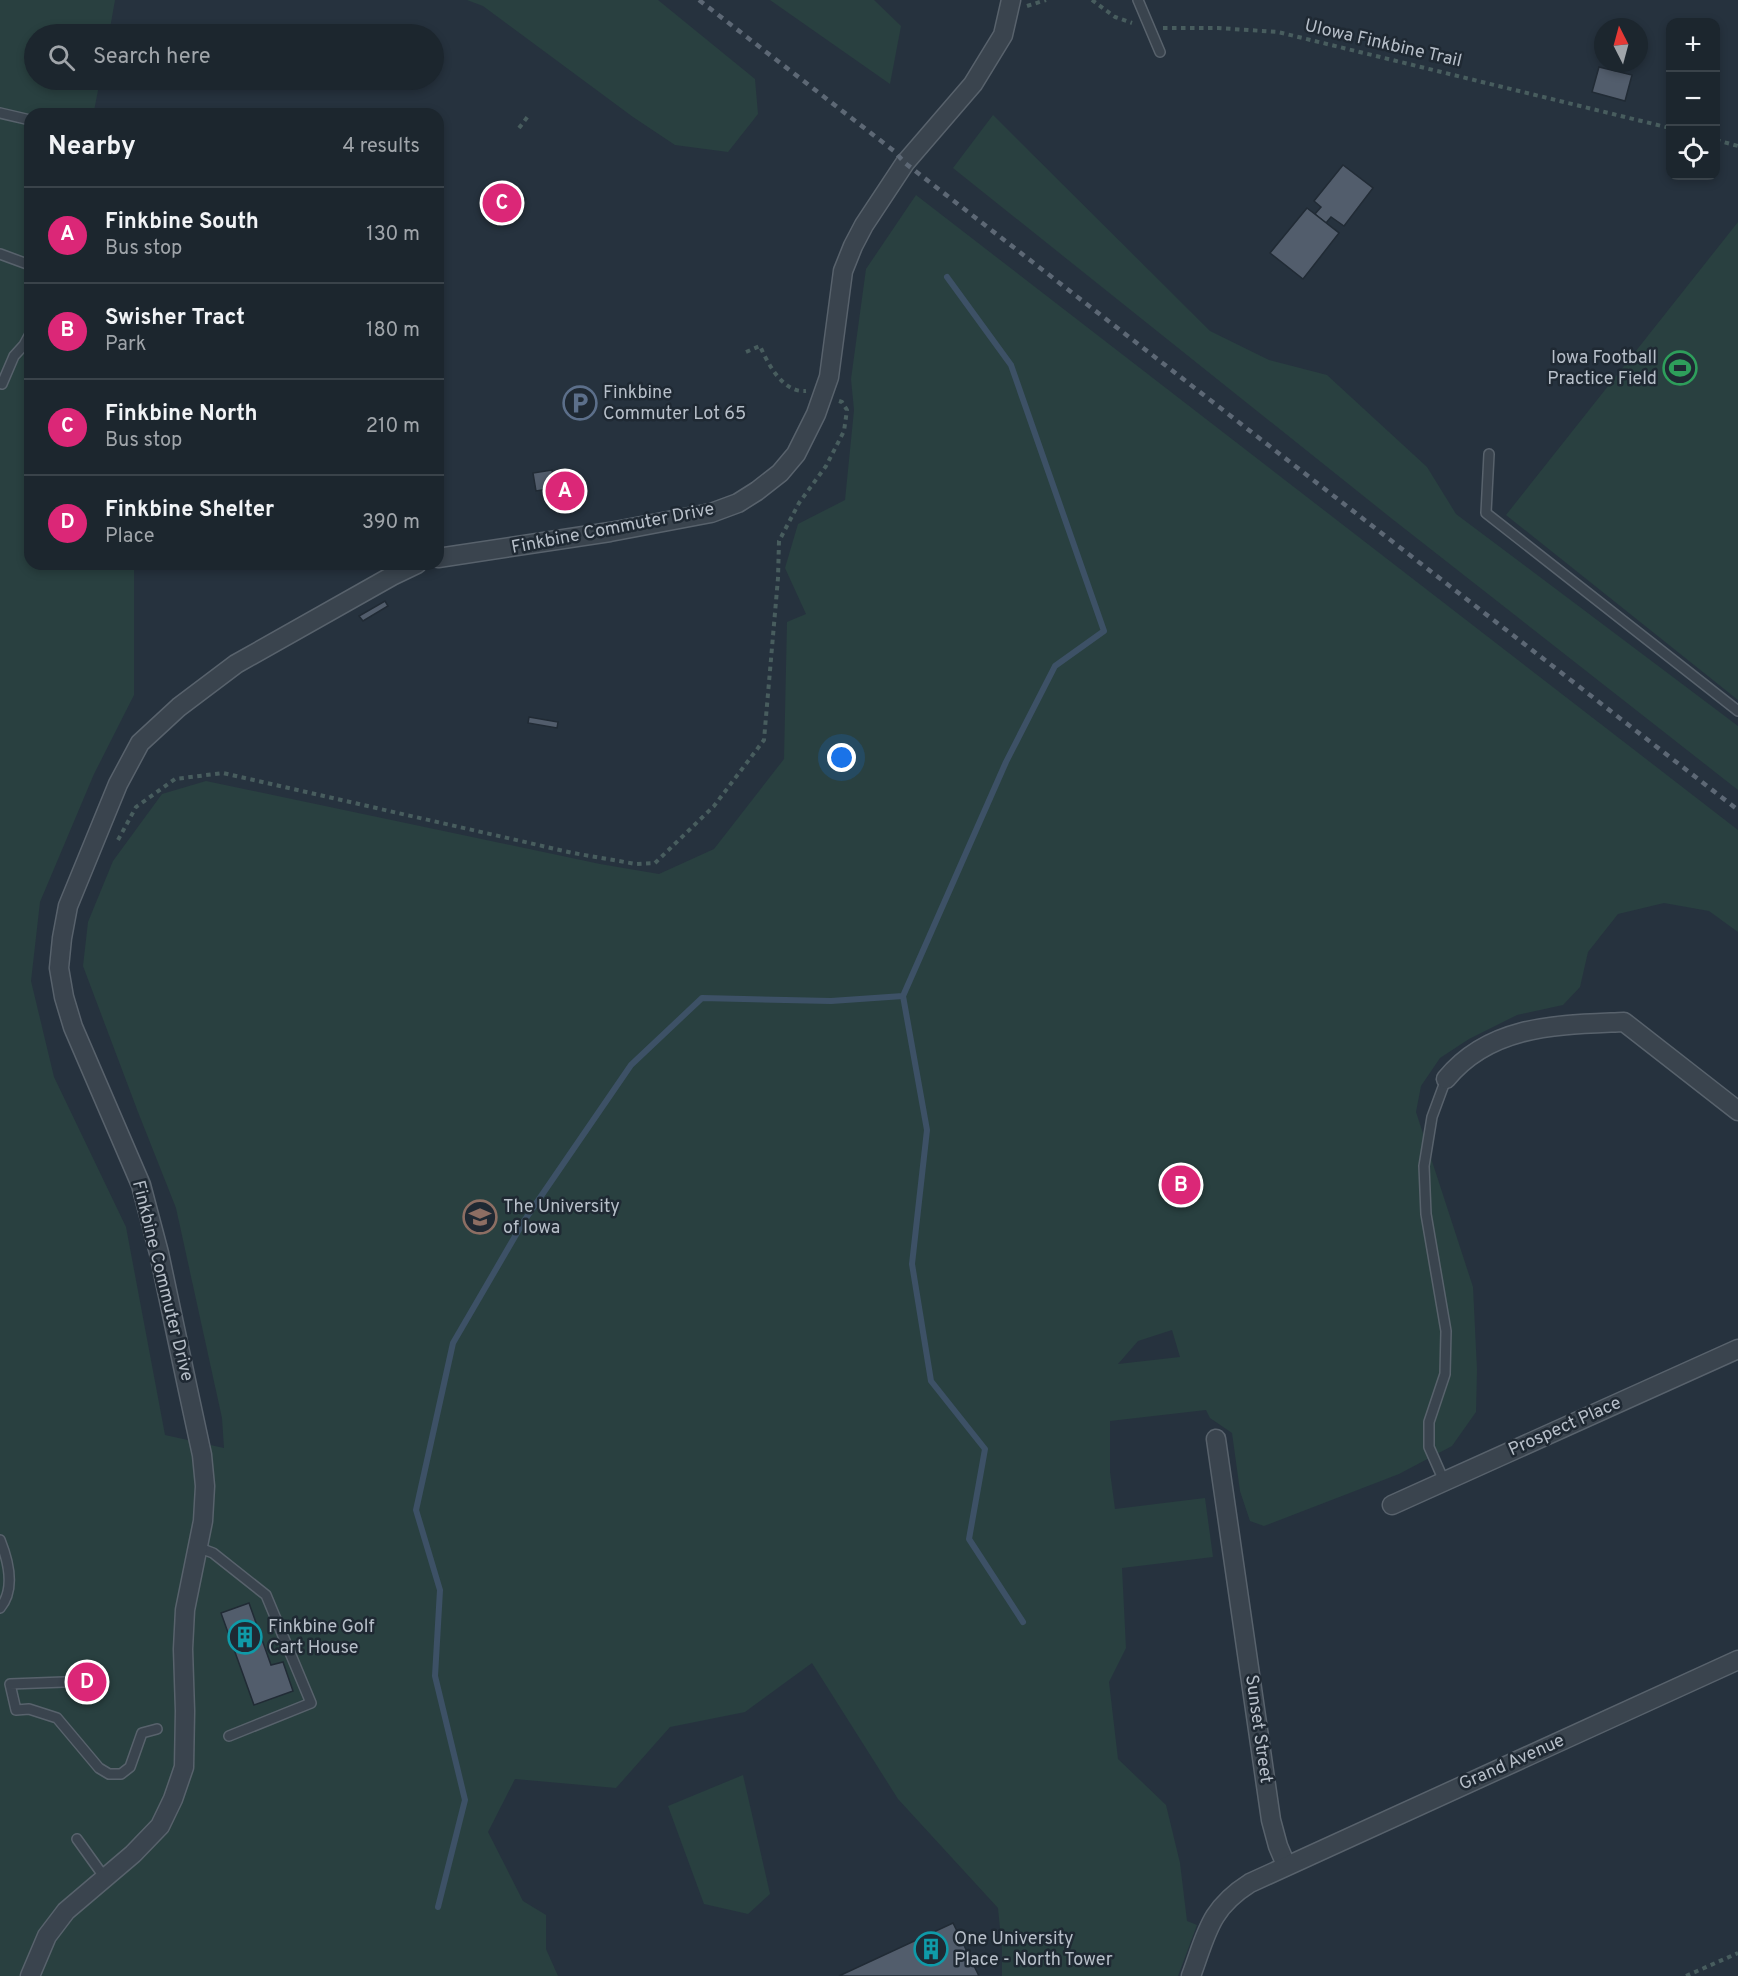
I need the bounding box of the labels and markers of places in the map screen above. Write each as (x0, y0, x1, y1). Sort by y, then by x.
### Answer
pin: C (482, 180, 522, 226)
place label: Iowa Football Practice Field (1547, 347, 1657, 391)
sports icon: Iowa Football Practice Field (1662, 350, 1698, 386)
place label: Finkbine Commuter Lot 65 (603, 382, 746, 426)
parking icon: Finkbine Commuter Lot 65 (562, 385, 598, 421)
pin: A (546, 468, 584, 514)
pin: B (1162, 1162, 1200, 1208)
place label: The University of Iowa (503, 1196, 620, 1240)
school or university icon: The University of Iowa (462, 1199, 498, 1235)
place label: Finkbine Golf Cart House (268, 1616, 375, 1660)
building icon: Finkbine Golf Cart House (227, 1619, 263, 1655)
pin: D (68, 1660, 106, 1704)
place label: One University Place - North Tower (954, 1928, 1113, 1972)
building icon: One University Place - North Tower (913, 1931, 949, 1967)

